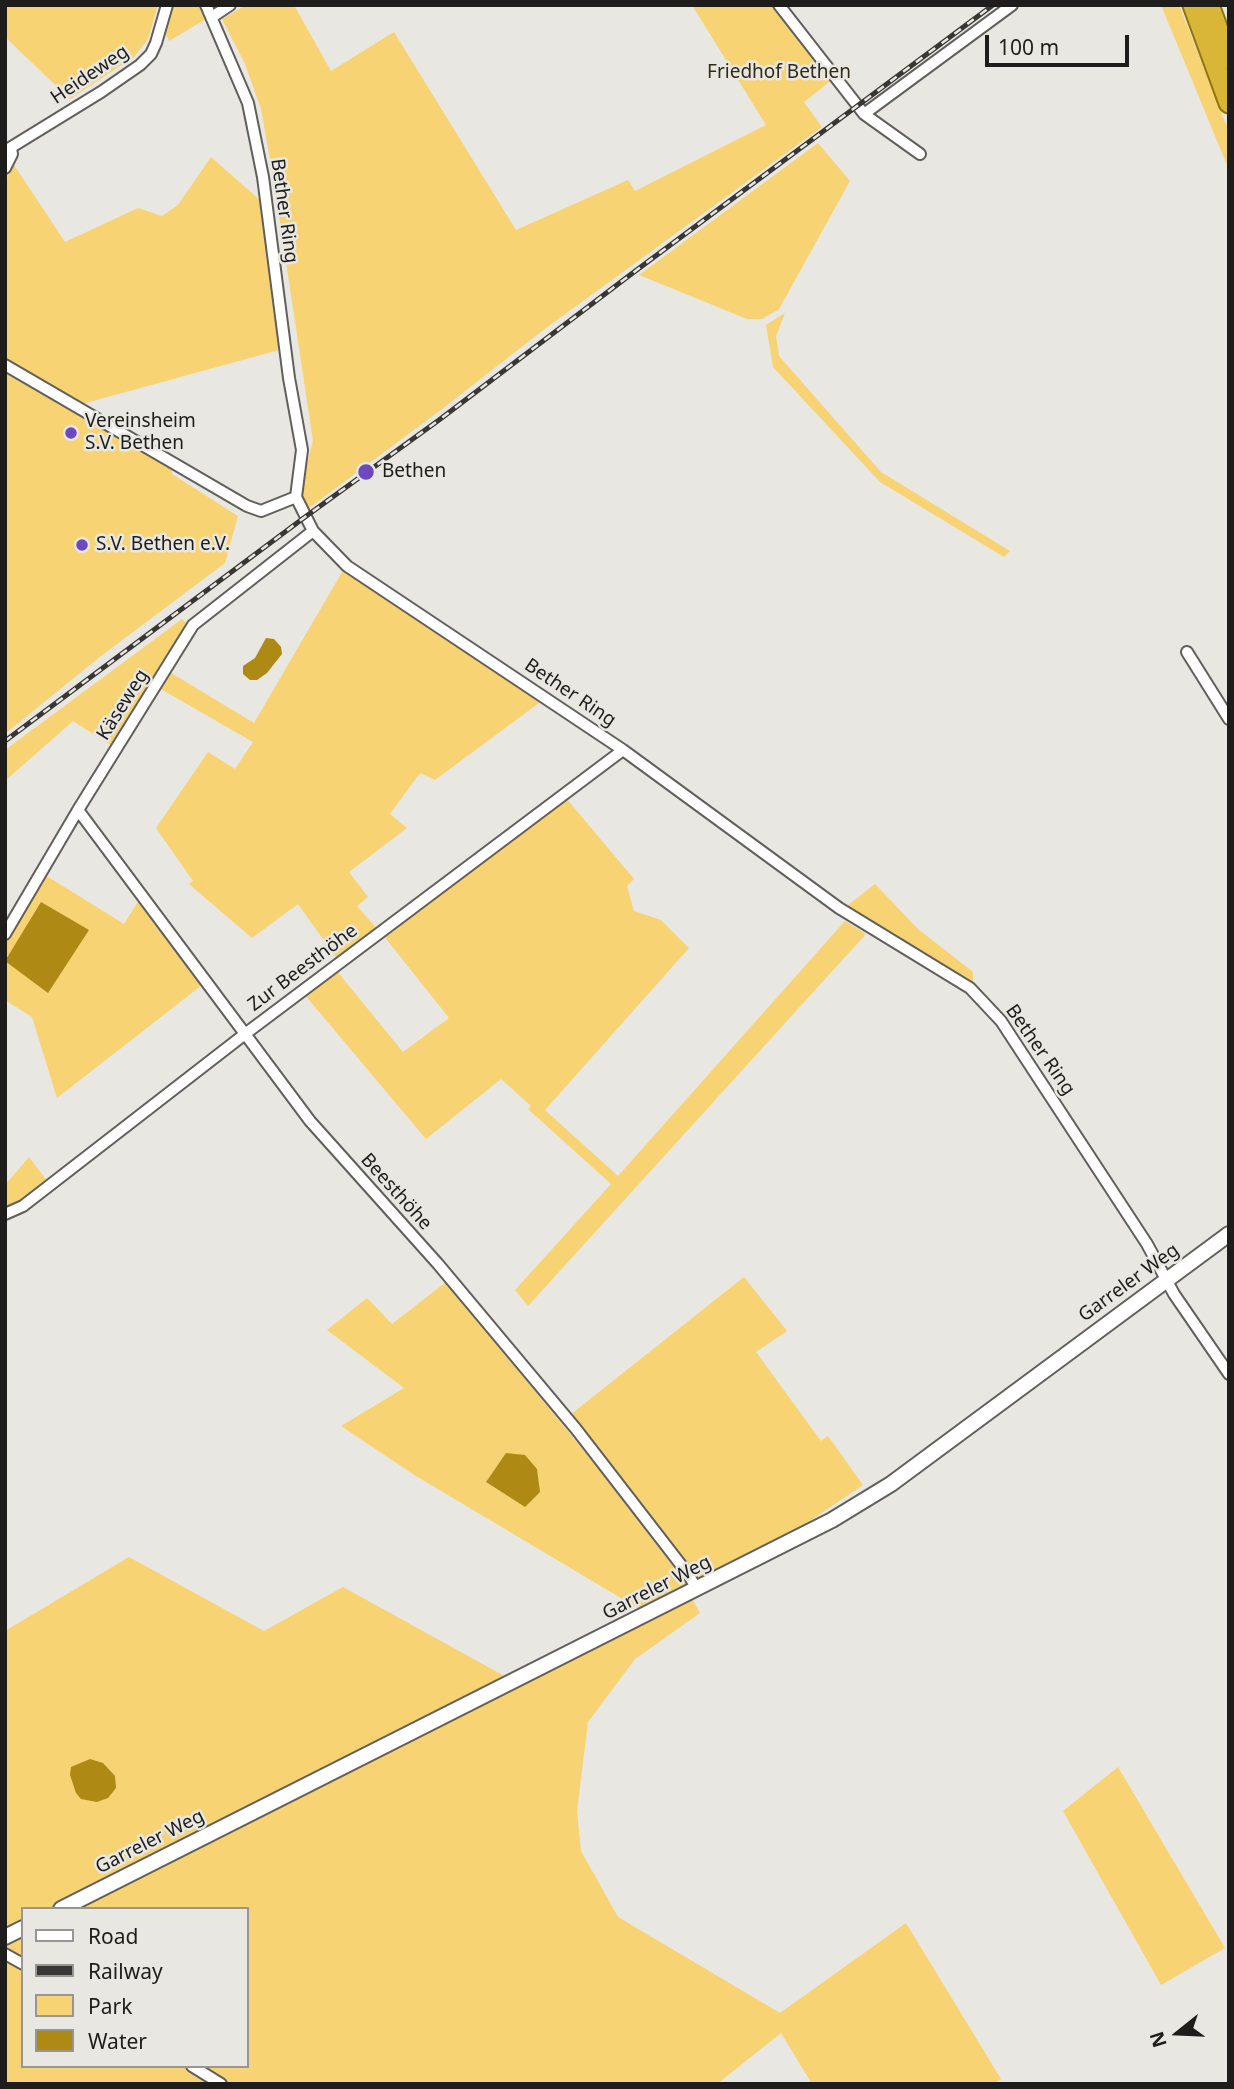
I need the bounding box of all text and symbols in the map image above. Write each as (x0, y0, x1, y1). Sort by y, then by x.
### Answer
scale bar (989, 21, 1132, 65)
text: 100 m (998, 33, 1059, 61)
street label: Heideweg (47, 41, 133, 109)
park label: Friedhof Bethen (707, 62, 851, 84)
street label: Bether Ring (265, 157, 303, 265)
place label: Vereinsheim S.V. Bethen (85, 411, 196, 455)
marker: Vereinsheim S.V. Bethen (63, 425, 79, 441)
place label: Bethen (382, 461, 446, 483)
marker: Bethen (356, 462, 376, 482)
place label: S.V. Bethen e.V. (96, 534, 230, 556)
marker: S.V. Bethen e.V. (74, 537, 90, 553)
street label: Bether Ring (520, 654, 620, 732)
street label: Käseweg (92, 665, 154, 745)
street label: Zur Beesthöhe (244, 920, 362, 1016)
street label: Bether Ring (1000, 1000, 1080, 1100)
street label: Beesthöhe (356, 1149, 436, 1235)
street label: Garreler Weg (1074, 1239, 1184, 1327)
street label: Garreler Weg (599, 1551, 715, 1625)
street label: Garreler Weg (92, 1805, 208, 1879)
legend (21, 1907, 248, 2068)
text: Road (88, 1922, 138, 1950)
text: Railway (88, 1957, 163, 1985)
text: Park (88, 1992, 132, 2020)
north arrow (1143, 1998, 1213, 2068)
text: Water (88, 2027, 147, 2055)
text: N (1143, 2028, 1173, 2051)

